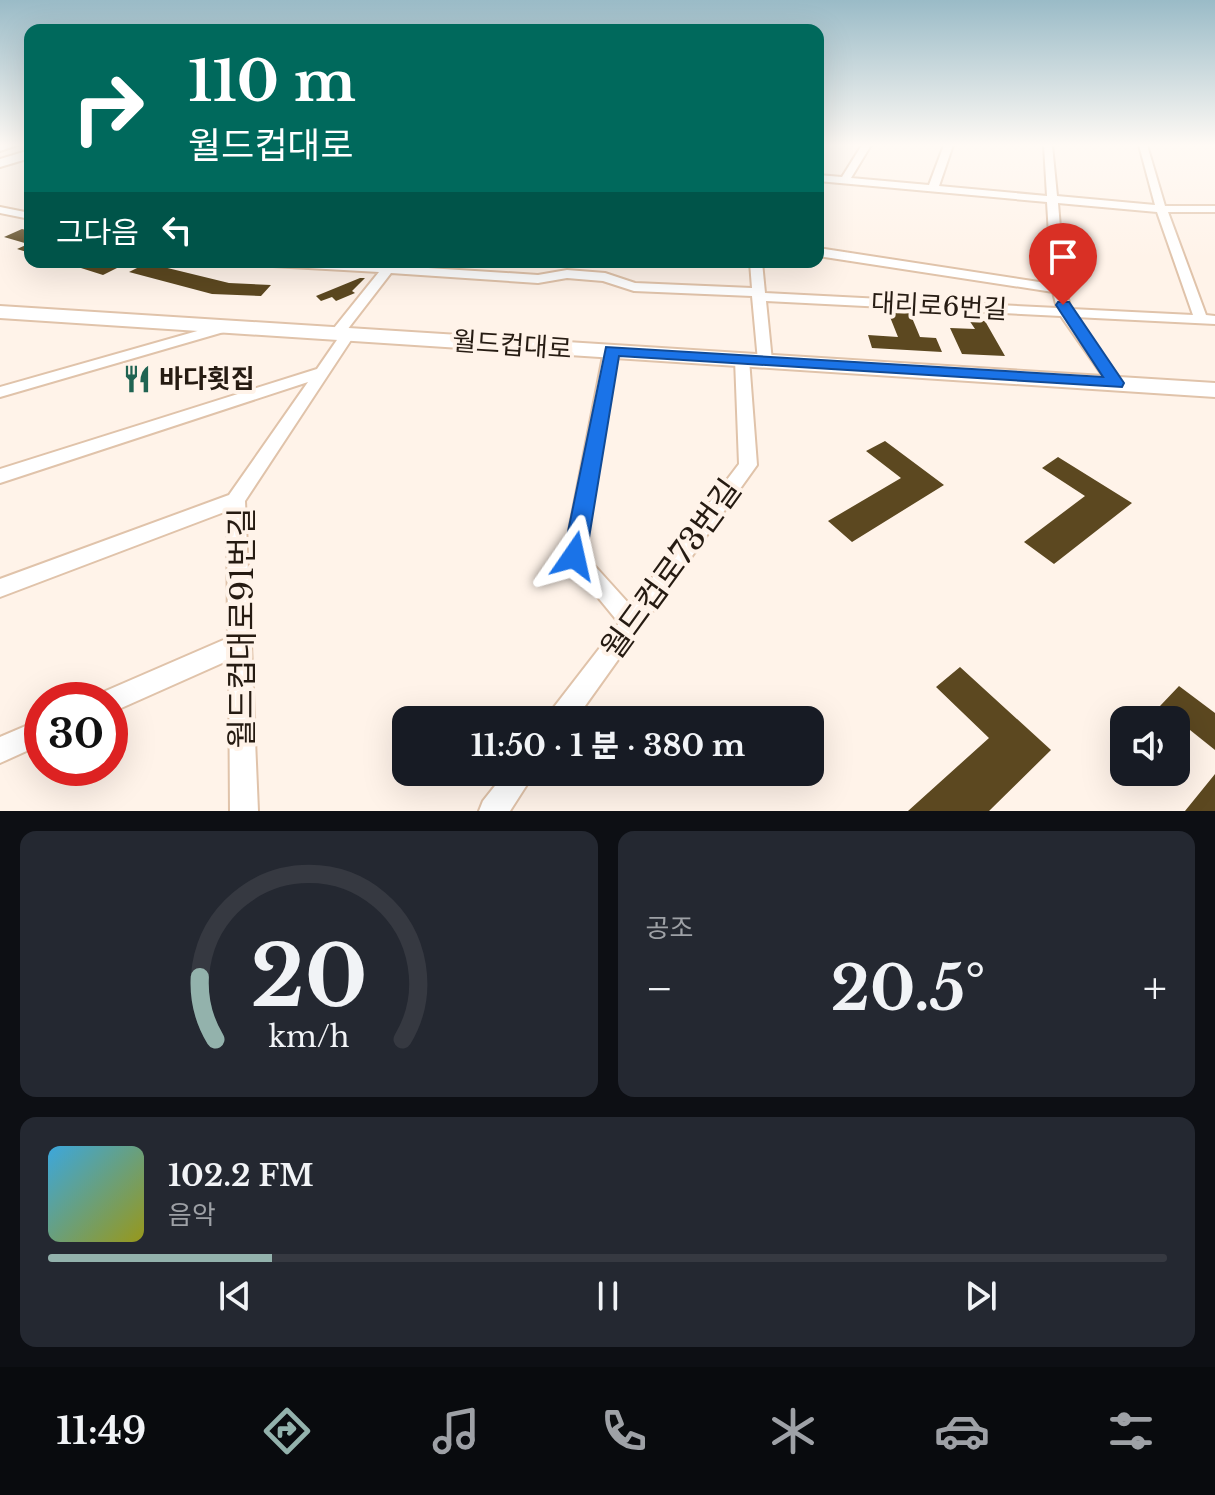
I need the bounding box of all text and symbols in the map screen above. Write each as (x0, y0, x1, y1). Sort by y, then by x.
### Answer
text: 110 m (188, 47, 356, 116)
icon: right (56, 56, 160, 160)
text: 월드컵대로 (188, 123, 354, 168)
icon: left (155, 208, 199, 252)
text: 그다음 (56, 214, 139, 251)
pin (1029, 223, 1097, 305)
icon: arrive (1041, 235, 1085, 279)
street label: 대리로6번길 (870, 286, 1008, 326)
street label: 월드컵대로 (451, 325, 573, 365)
place label: 바다횟집 (159, 363, 255, 395)
restaurant icon: 바다횟집 (122, 364, 152, 394)
street label: 월드컵로73번길 (592, 471, 750, 667)
street label: 월드컵대로91번길 (222, 508, 262, 748)
position arrow (532, 514, 616, 598)
speed limit sign: 30 (24, 682, 128, 786)
map controls (1110, 706, 1190, 786)
button: sound (1110, 706, 1190, 786)
text: 11:50 · 1 분 · 380 m (471, 727, 745, 764)
text: 공조 (646, 912, 693, 944)
text: 20 (250, 925, 367, 1028)
text: 20.5° (831, 952, 985, 1026)
text: − (646, 961, 673, 1016)
text: + (1143, 961, 1167, 1016)
text: km/h (268, 1019, 349, 1055)
text: 102.2 FM (168, 1157, 314, 1194)
text: 음악 (168, 1199, 216, 1231)
icon: previous (213, 1274, 257, 1318)
icon: pause (586, 1274, 630, 1318)
icon: next (959, 1274, 1003, 1318)
icon: directions (259, 1403, 315, 1459)
icon: music (428, 1403, 484, 1459)
icon: phone (596, 1403, 652, 1459)
icon: climate (765, 1403, 821, 1459)
icon: car (934, 1403, 990, 1459)
icon: filters (1103, 1403, 1159, 1459)
text: 11:49 (56, 1409, 146, 1454)

